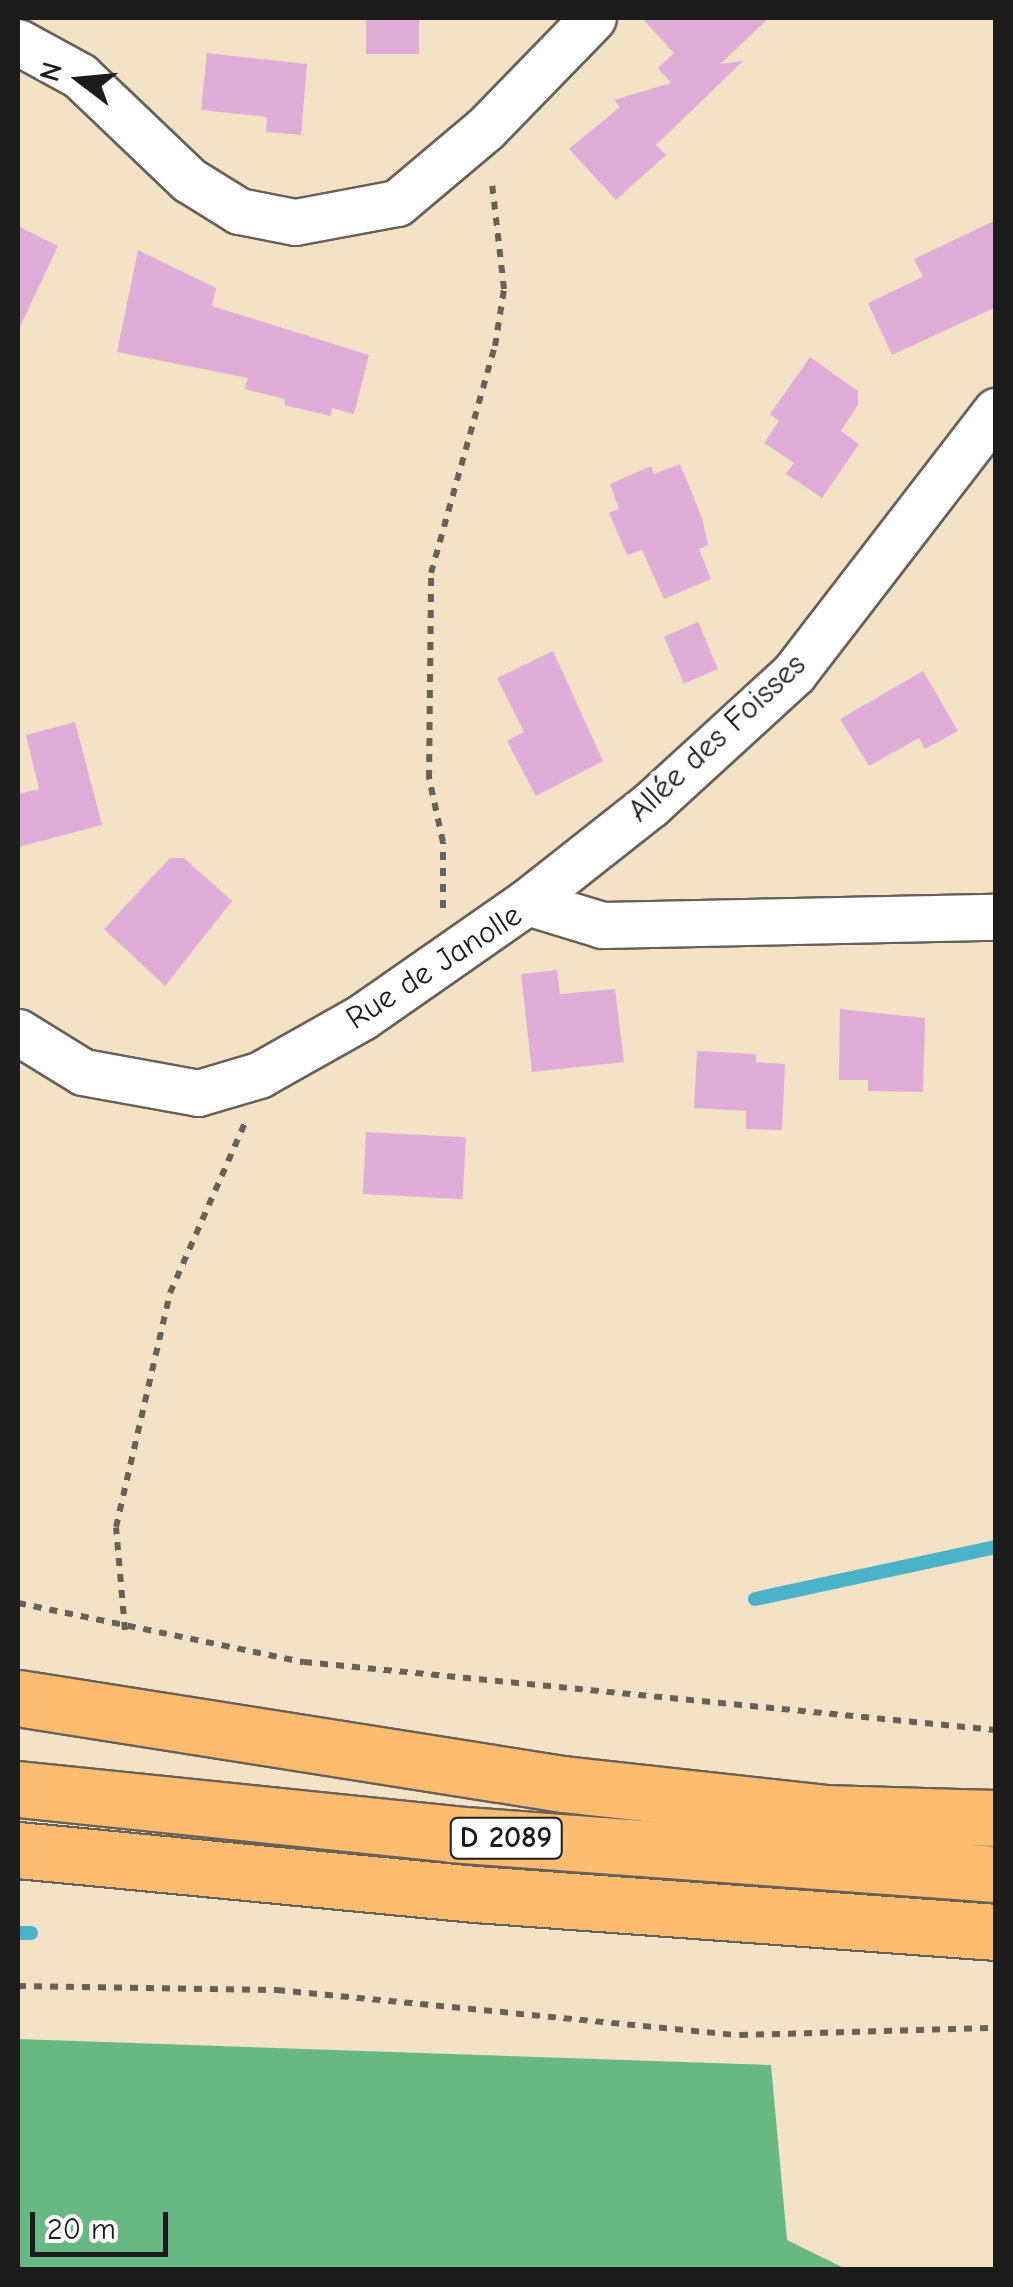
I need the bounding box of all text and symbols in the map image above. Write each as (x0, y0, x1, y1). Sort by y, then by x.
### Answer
north arrow (30, 30, 130, 130)
text: N (33, 59, 69, 85)
street label: Allée des Foisses (620, 646, 814, 830)
street label: Rue de Janolle (339, 896, 529, 1038)
road number: D 2089 (448, 1813, 564, 1863)
scale bar (35, 2192, 172, 2254)
text: 20 m (47, 2212, 116, 2247)

